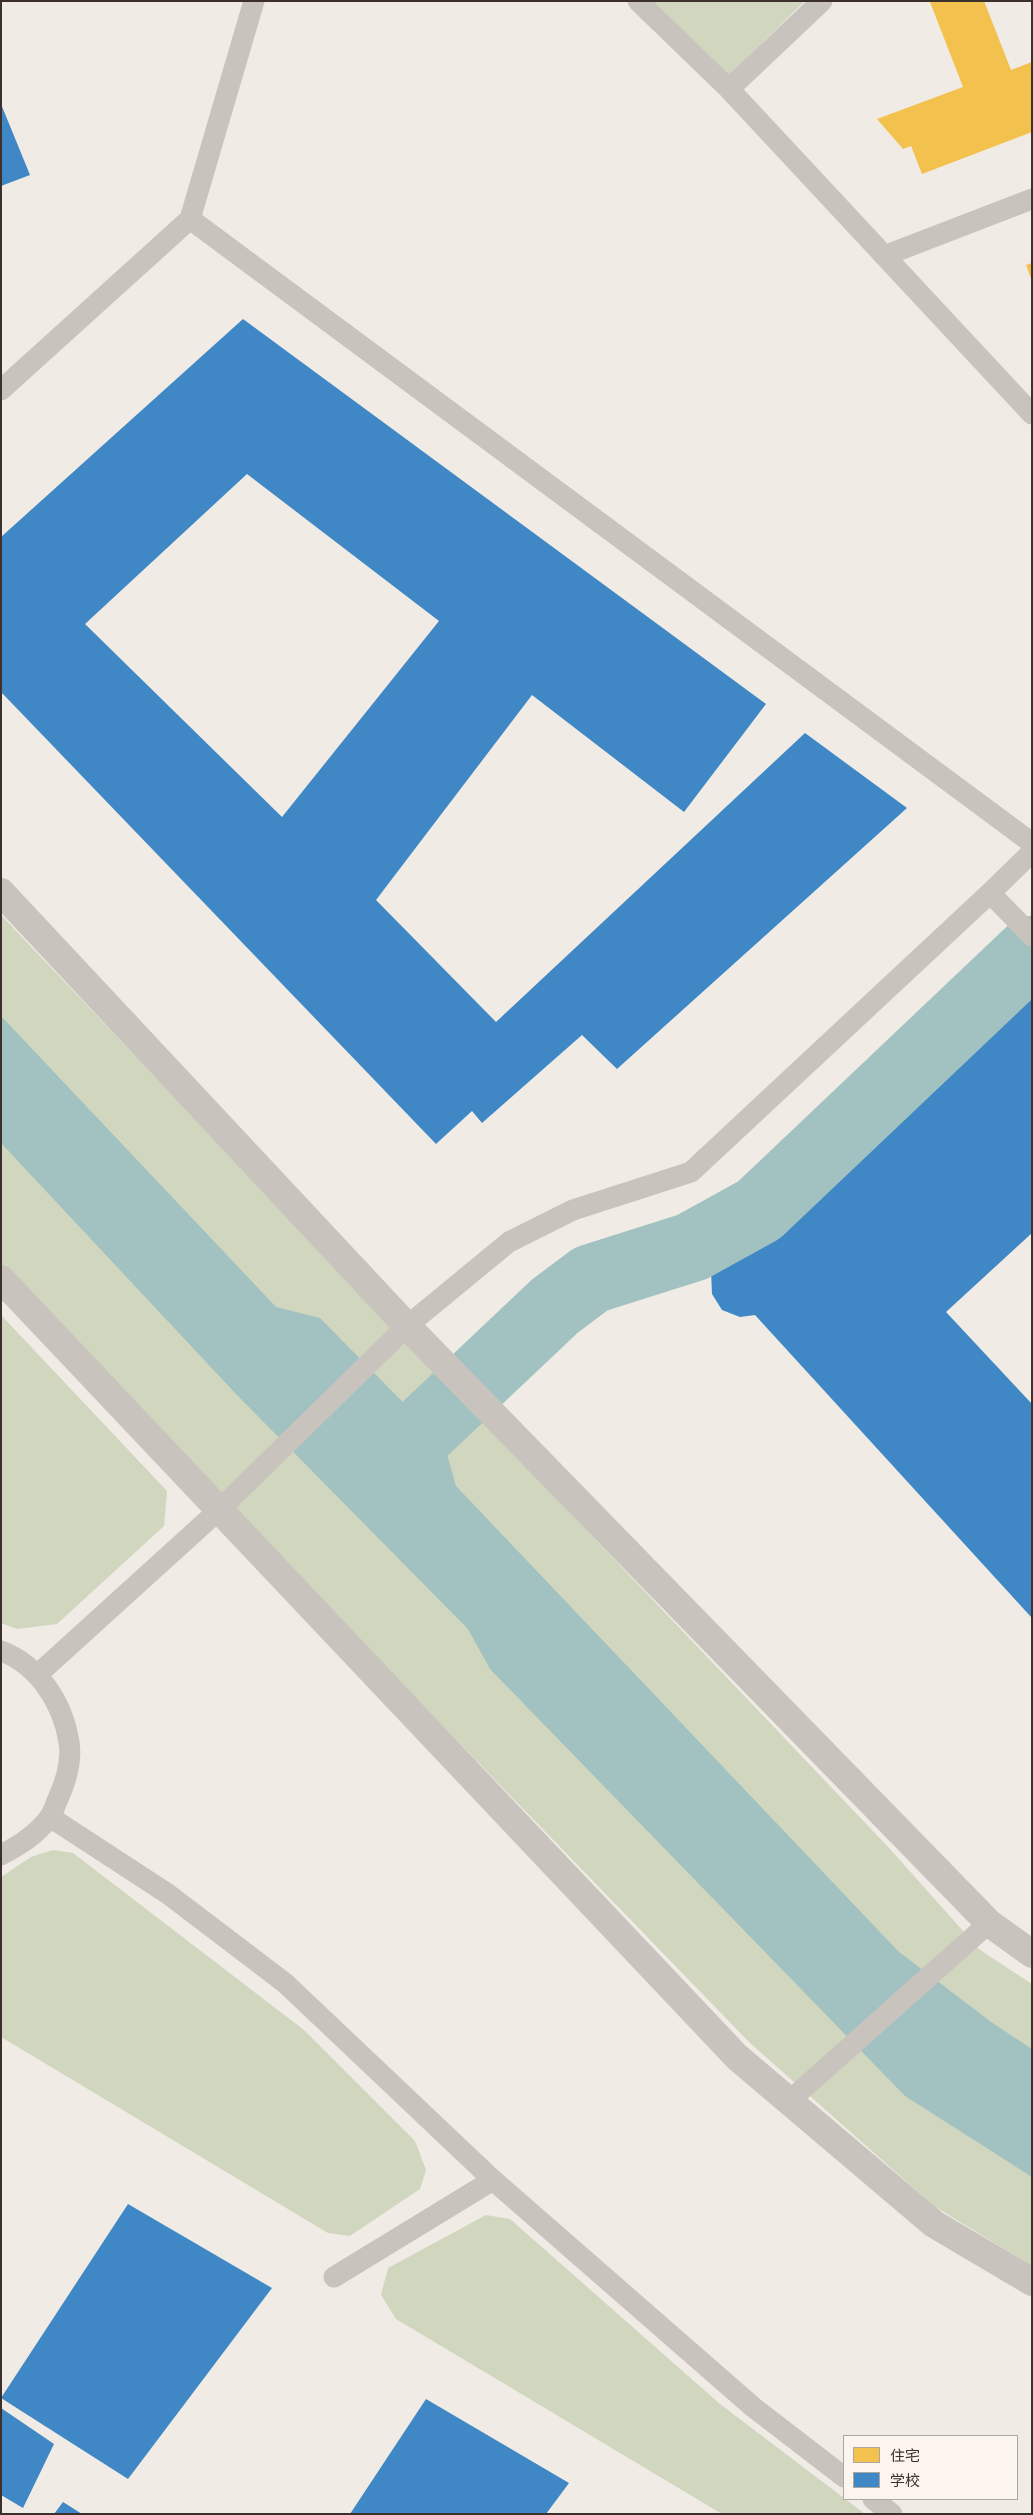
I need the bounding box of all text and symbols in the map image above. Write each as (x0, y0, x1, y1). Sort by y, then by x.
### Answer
legend (843, 2435, 1018, 2500)
text: 住宅 (890, 2447, 920, 2465)
text: 学校 (890, 2472, 920, 2490)

